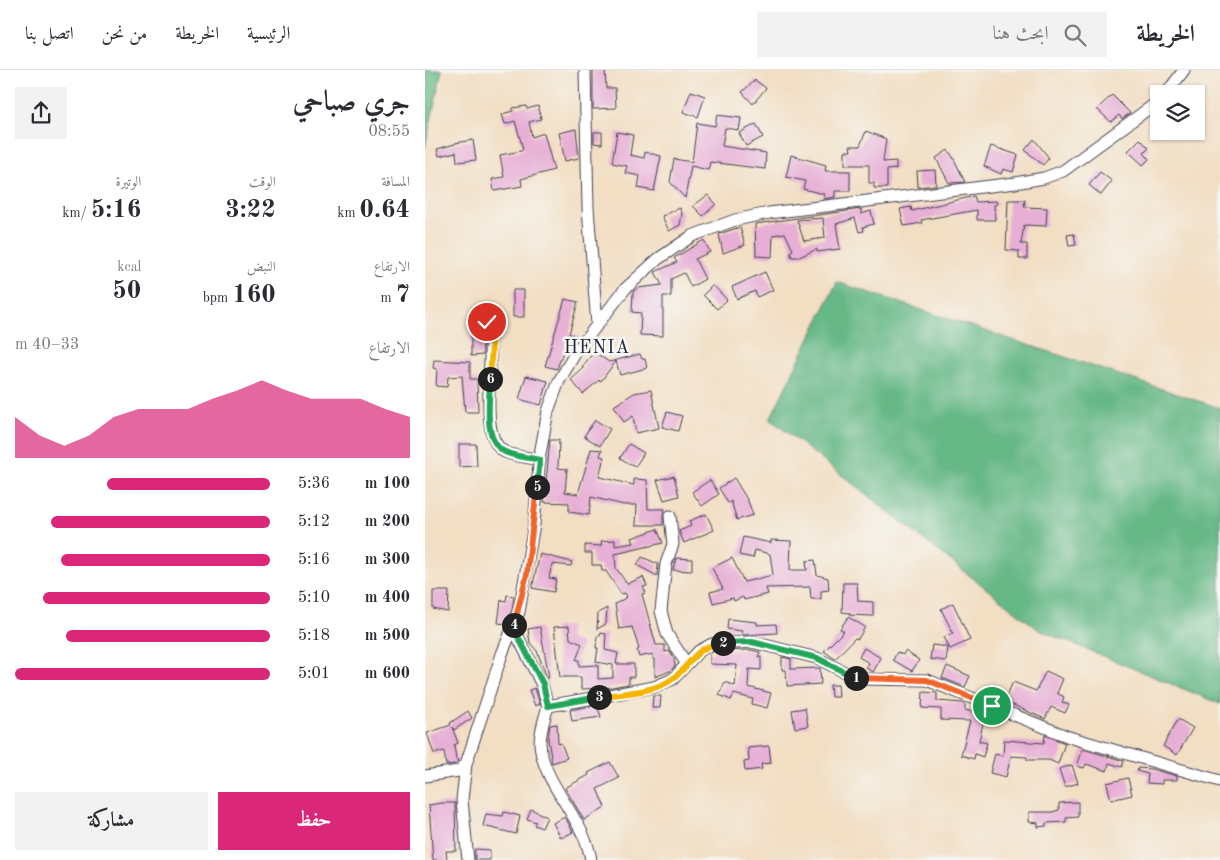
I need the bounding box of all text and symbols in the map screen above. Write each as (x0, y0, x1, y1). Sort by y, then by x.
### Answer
search box (757, 12, 1107, 57)
icon: search (1061, 21, 1089, 49)
text: الخريطة (1137, 23, 1195, 47)
text: اتصل بنا (25, 25, 74, 43)
text: من نحن (102, 25, 147, 43)
text: الخريطة (175, 25, 219, 43)
text: الرئيسية (247, 25, 290, 43)
text: ابحث هنا (993, 25, 1049, 44)
map controls (1150, 85, 1205, 140)
button: layers (1150, 85, 1205, 140)
button: share (15, 87, 67, 139)
text: جري صباحي (293, 89, 410, 117)
text: 08:55 (368, 124, 410, 140)
text: الوتيرة (116, 175, 141, 189)
text: الوقت (249, 175, 276, 189)
text: المسافة (381, 175, 410, 189)
text: 5:16 (91, 198, 141, 223)
text: 3:22 (225, 198, 276, 223)
text: 0.64 (359, 198, 410, 223)
text: /km (62, 206, 91, 220)
text: km (337, 206, 359, 220)
text: kcal (117, 260, 141, 274)
text: النبض (247, 260, 276, 274)
text: الارتفاع (374, 260, 410, 274)
text: 50 (112, 279, 141, 304)
text: 160 (232, 283, 276, 308)
text: 7 (395, 283, 410, 308)
text: bpm (203, 291, 232, 305)
text: m (380, 291, 395, 305)
pin (466, 301, 508, 343)
icon: check (473, 308, 501, 336)
text: 33–40 m (15, 337, 79, 353)
district label: HENIA (564, 339, 630, 357)
text: الارتفاع (368, 341, 410, 357)
pin: 6 (477, 366, 503, 392)
text: 6 (486, 372, 495, 386)
pin: 5 (525, 474, 549, 500)
text: 5:36 (298, 476, 330, 492)
text: 100 m (365, 476, 410, 492)
text: 5 (533, 480, 542, 494)
text: 5:12 (298, 514, 330, 530)
text: 200 m (365, 514, 410, 530)
text: 5:16 (298, 552, 330, 568)
text: 300 m (365, 552, 410, 568)
text: 5:10 (298, 590, 330, 606)
text: 400 m (365, 590, 410, 606)
pin: 4 (501, 612, 527, 638)
text: 4 (510, 618, 519, 632)
text: 5:18 (298, 628, 330, 644)
text: 500 m (365, 628, 410, 644)
pin: 2 (711, 630, 735, 656)
text: 2 (719, 636, 728, 650)
text: 5:01 (298, 666, 330, 682)
text: 600 m (365, 666, 410, 682)
pin: 1 (843, 666, 869, 690)
text: 1 (852, 671, 861, 685)
pin: 3 (587, 684, 611, 710)
pin (971, 685, 1013, 727)
text: 3 (595, 690, 604, 704)
icon: arrive (978, 692, 1006, 720)
button: مشاركة (15, 792, 208, 850)
button: حفظ (218, 792, 410, 850)

